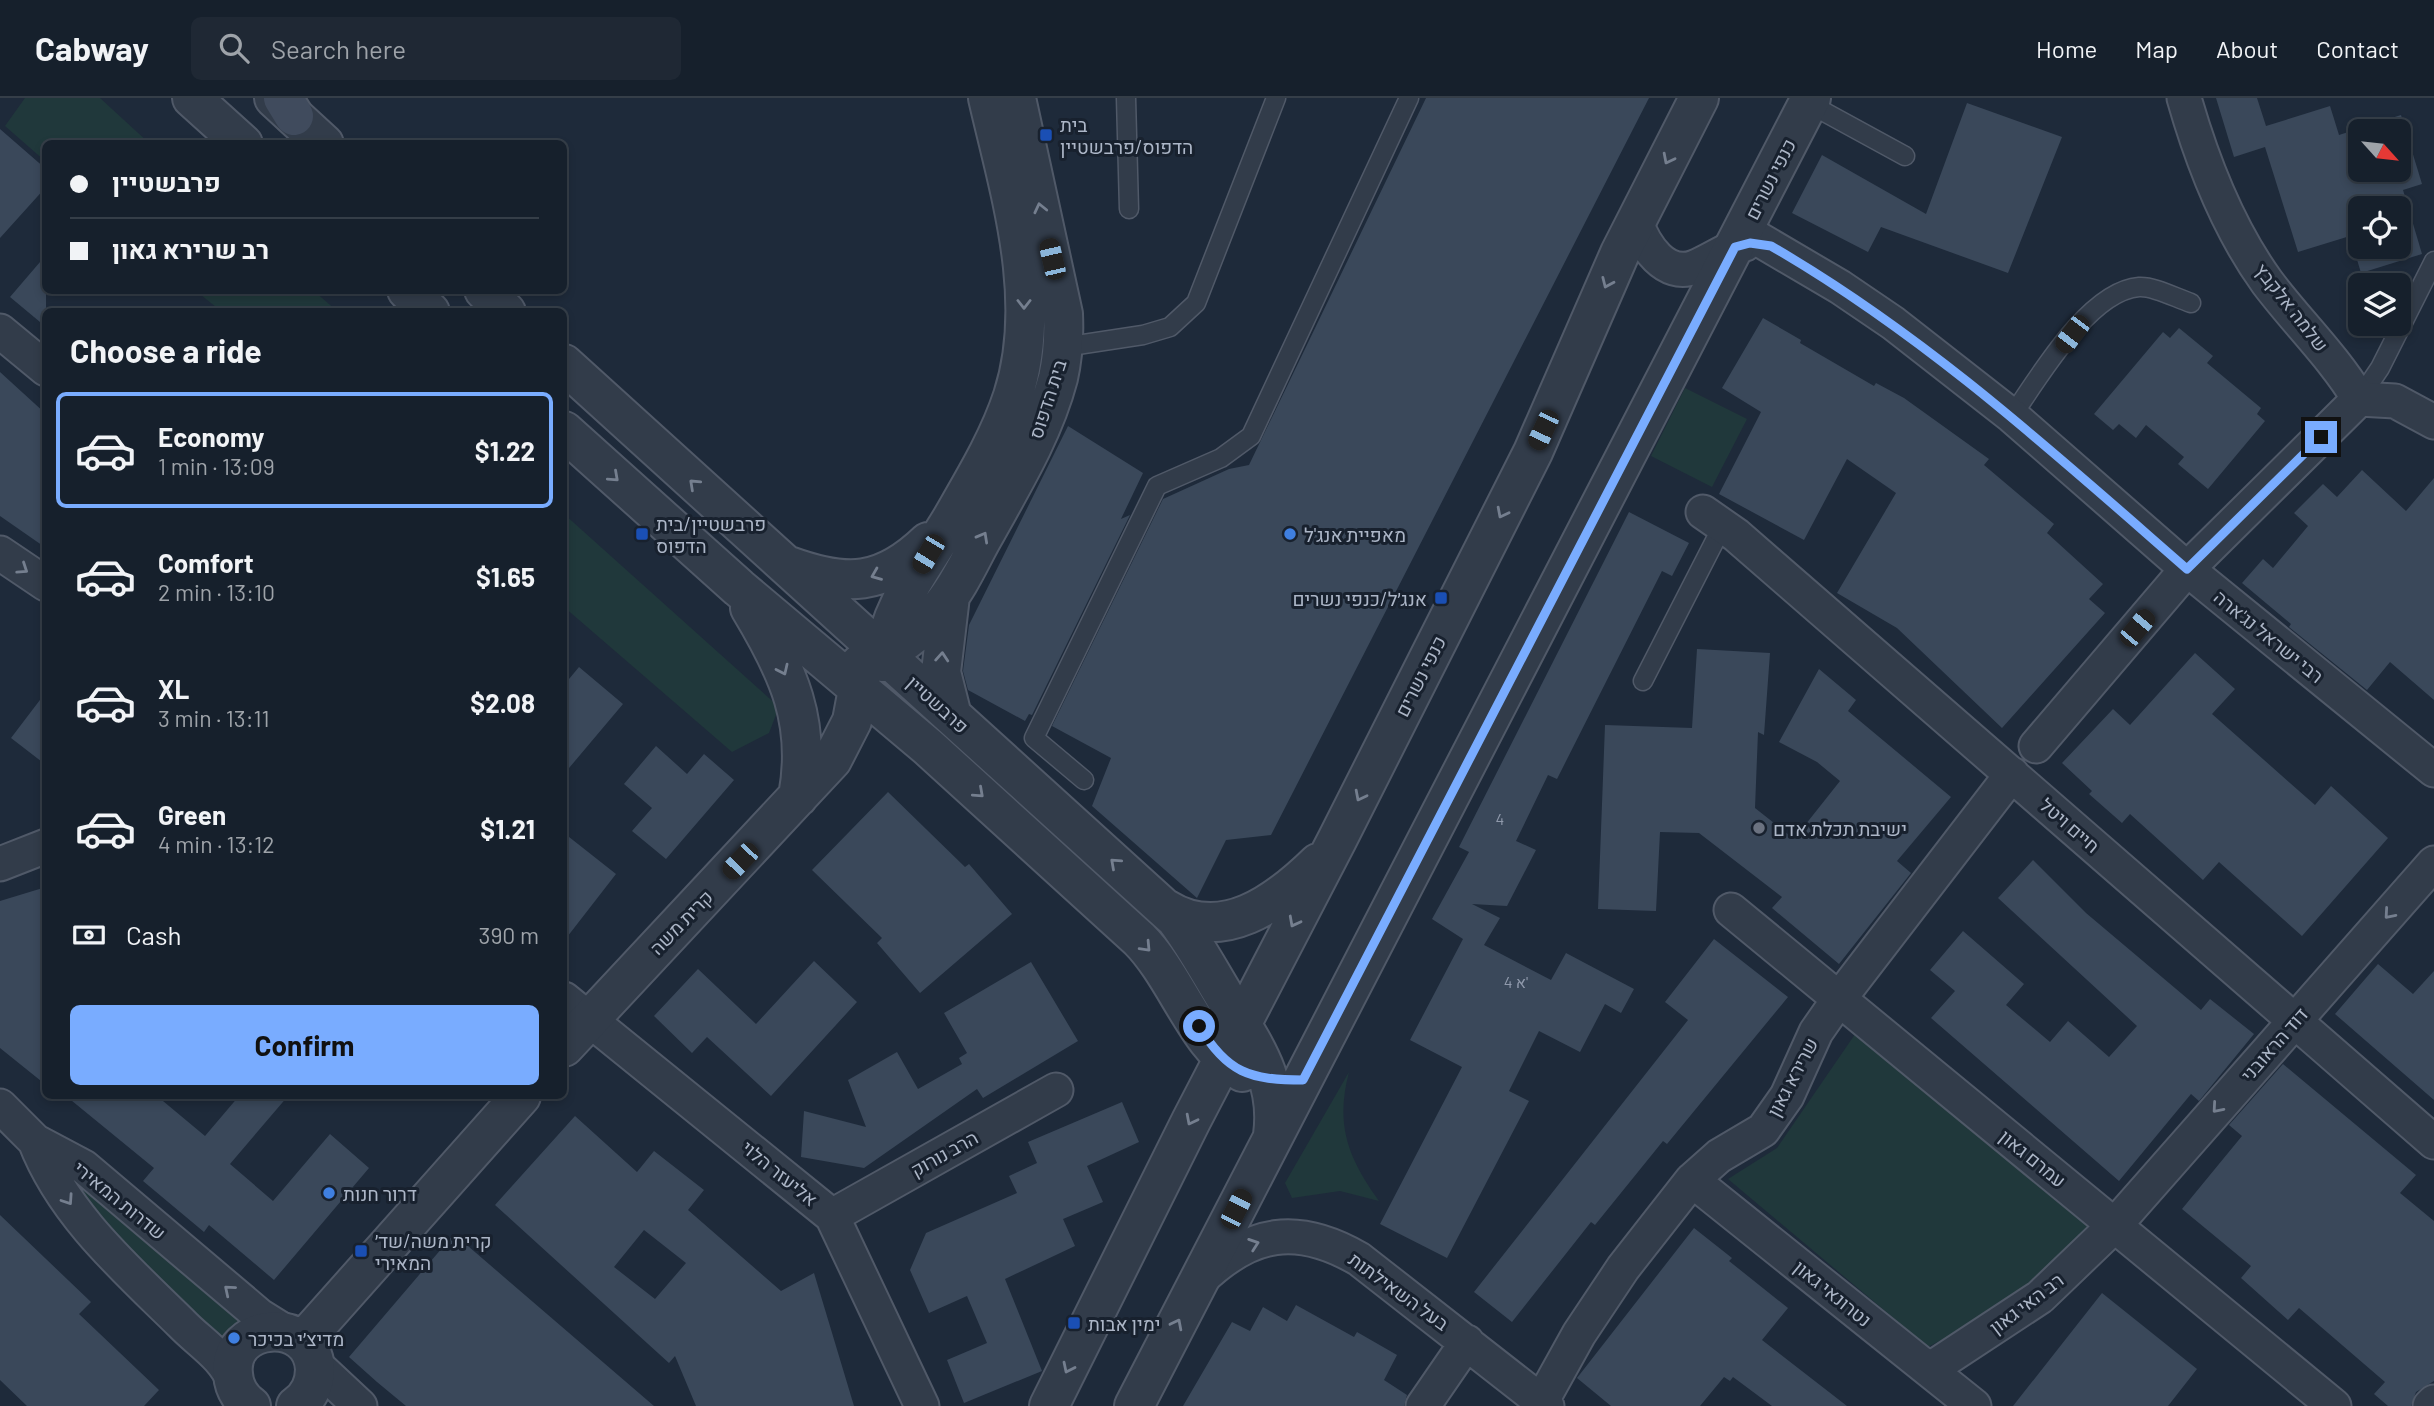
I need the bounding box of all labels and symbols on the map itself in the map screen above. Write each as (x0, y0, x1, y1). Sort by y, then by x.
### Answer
place label: בית הדפוס/פרבשטיין (1060, 113, 1193, 158)
north arrow (2348, 119, 2412, 182)
marker: בית הדפוס/פרבשטיין (1038, 127, 1054, 143)
street label: כנפי נשרים (1740, 135, 1800, 223)
one-way arrow (1662, 152, 1676, 164)
one-way arrow (1034, 202, 1049, 214)
car (1038, 236, 1067, 282)
street label: שלמה אלקבץ (2250, 258, 2334, 356)
one-way arrow (1601, 276, 1615, 288)
one-way arrow (1016, 299, 1031, 310)
car (2051, 311, 2094, 357)
street label: בית הדפוס (1023, 356, 1071, 442)
car (1525, 407, 1562, 453)
route end (2305, 421, 2337, 453)
one-way arrow (606, 469, 619, 481)
one-way arrow (689, 480, 702, 492)
one-way arrow (1497, 506, 1511, 518)
place label: פרבשטיין/בית הדפוס (656, 512, 766, 557)
place label: מאפיית אנג'ל (1304, 523, 1406, 546)
marker: פרבשטיין/בית הדפוס (634, 526, 650, 542)
marker: מאפיית אנג'ל (1282, 526, 1298, 542)
car (909, 531, 948, 577)
one-way arrow (975, 531, 988, 544)
one-way arrow (15, 561, 28, 573)
one-way arrow (871, 567, 883, 581)
street label: רבי ישראל נג'ארה (2210, 585, 2328, 687)
place label: אנג׳ל/כנפי נשרים (1292, 587, 1427, 610)
marker: אנג׳ל/כנפי נשרים (1433, 590, 1449, 606)
car (2116, 605, 2159, 651)
street label: כנפי נשרים (1390, 632, 1450, 720)
one-way arrow (934, 651, 949, 662)
one-way arrow (775, 663, 789, 675)
street label: פרבשטיין (902, 670, 974, 738)
one-way arrow (971, 785, 984, 797)
one-way arrow (1354, 789, 1368, 801)
street label: חיים ויטל (2035, 793, 2105, 857)
house number: 4 (1496, 809, 1504, 828)
place label: ישיבת תכלת אדם (1773, 817, 1907, 840)
marker: ישיבת תכלת אדם (1751, 820, 1767, 836)
car (718, 839, 763, 883)
one-way arrow (1110, 859, 1123, 871)
street label: קרית משה (645, 885, 717, 959)
one-way arrow (2385, 906, 2397, 919)
one-way arrow (1289, 915, 1303, 927)
one-way arrow (1138, 939, 1151, 952)
house number: 4 א' (1504, 972, 1528, 991)
street label: דוד הראובני (2236, 1002, 2312, 1086)
route start (1183, 1010, 1215, 1042)
street label: שרירא גאון (1762, 1034, 1822, 1120)
one-way arrow (2213, 1100, 2225, 1113)
one-way arrow (1186, 1113, 1200, 1125)
street label: עמרם גאון (1995, 1124, 2071, 1192)
street label: הרב נורוק (906, 1125, 982, 1181)
street label: אליעזר הלוי (737, 1135, 823, 1211)
street label: שדרות המאירי (69, 1156, 171, 1244)
place label: דרור חנות (343, 1182, 417, 1205)
marker: דרור חנות (321, 1185, 337, 1201)
car (1218, 1186, 1255, 1232)
one-way arrow (60, 1192, 72, 1205)
place label: קרית משה/שד׳ המאירי (375, 1229, 492, 1274)
one-way arrow (1247, 1238, 1259, 1252)
marker: קרית משה/שד׳ המאירי (353, 1243, 369, 1259)
street label: בעל השאילתות (1345, 1247, 1453, 1335)
street label: נטרונאי גאון (1790, 1255, 1876, 1331)
street label: רב האי גאון (1984, 1268, 2068, 1338)
one-way arrow (225, 1286, 238, 1298)
place label: ימין אבות (1088, 1312, 1160, 1335)
marker: ימין אבות (1066, 1315, 1082, 1331)
one-way arrow (1168, 1318, 1182, 1331)
place label: מדיצ׳י בכיכר (248, 1327, 344, 1350)
marker: מדיצ׳י בכיכר (226, 1330, 242, 1346)
one-way arrow (1063, 1360, 1077, 1373)

